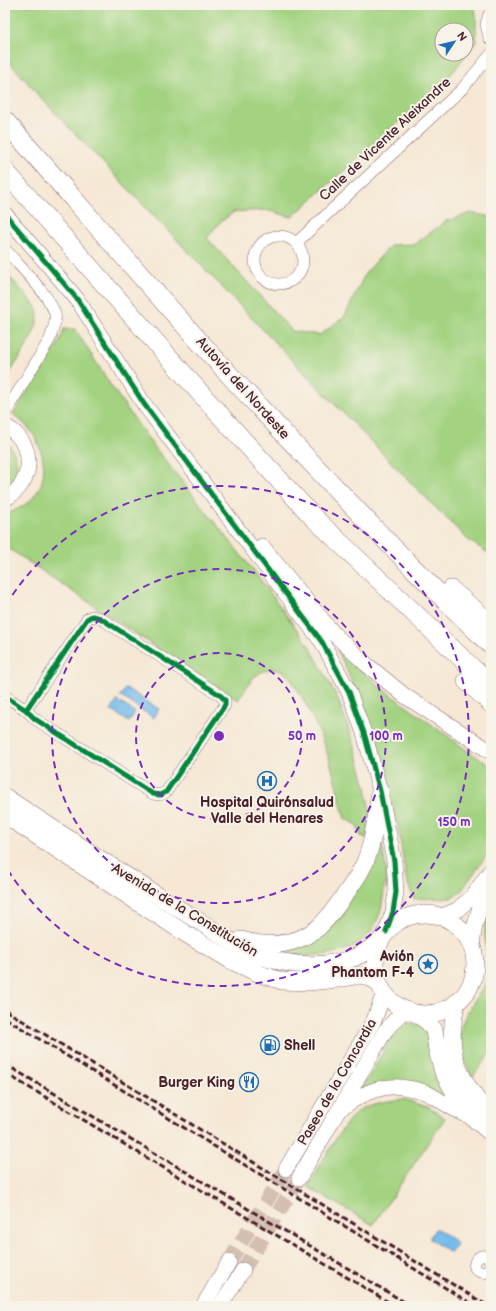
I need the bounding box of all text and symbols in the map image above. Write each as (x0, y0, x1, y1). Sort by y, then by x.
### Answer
north arrow (434, 22, 474, 62)
text: N (454, 29, 469, 44)
street label: Calle de Vicente Aleixandre (316, 74, 454, 204)
street label: Autovía del Nordeste (193, 333, 293, 443)
centre of rings (212, 729, 226, 743)
text: 50 m (288, 729, 316, 744)
text: 100 m (369, 729, 403, 744)
hospital icon: Hospital Quirónsalud Valle del Henares (256, 770, 278, 792)
place label: Hospital Quirónsalud Valle del Henares (200, 794, 334, 827)
text: 150 m (438, 815, 470, 830)
street label: Avenida de la Constitución (109, 860, 261, 961)
place label: Avión Phantom F-4 (331, 948, 415, 981)
place icon: Avión Phantom F-4 (417, 953, 439, 975)
street label: Paseo de la Concordia (294, 1016, 380, 1148)
fuel station icon: Shell (259, 1034, 281, 1056)
place label: Shell (284, 1037, 315, 1054)
restaurant icon: Burger King (238, 1071, 260, 1093)
place label: Burger King (158, 1074, 235, 1091)

